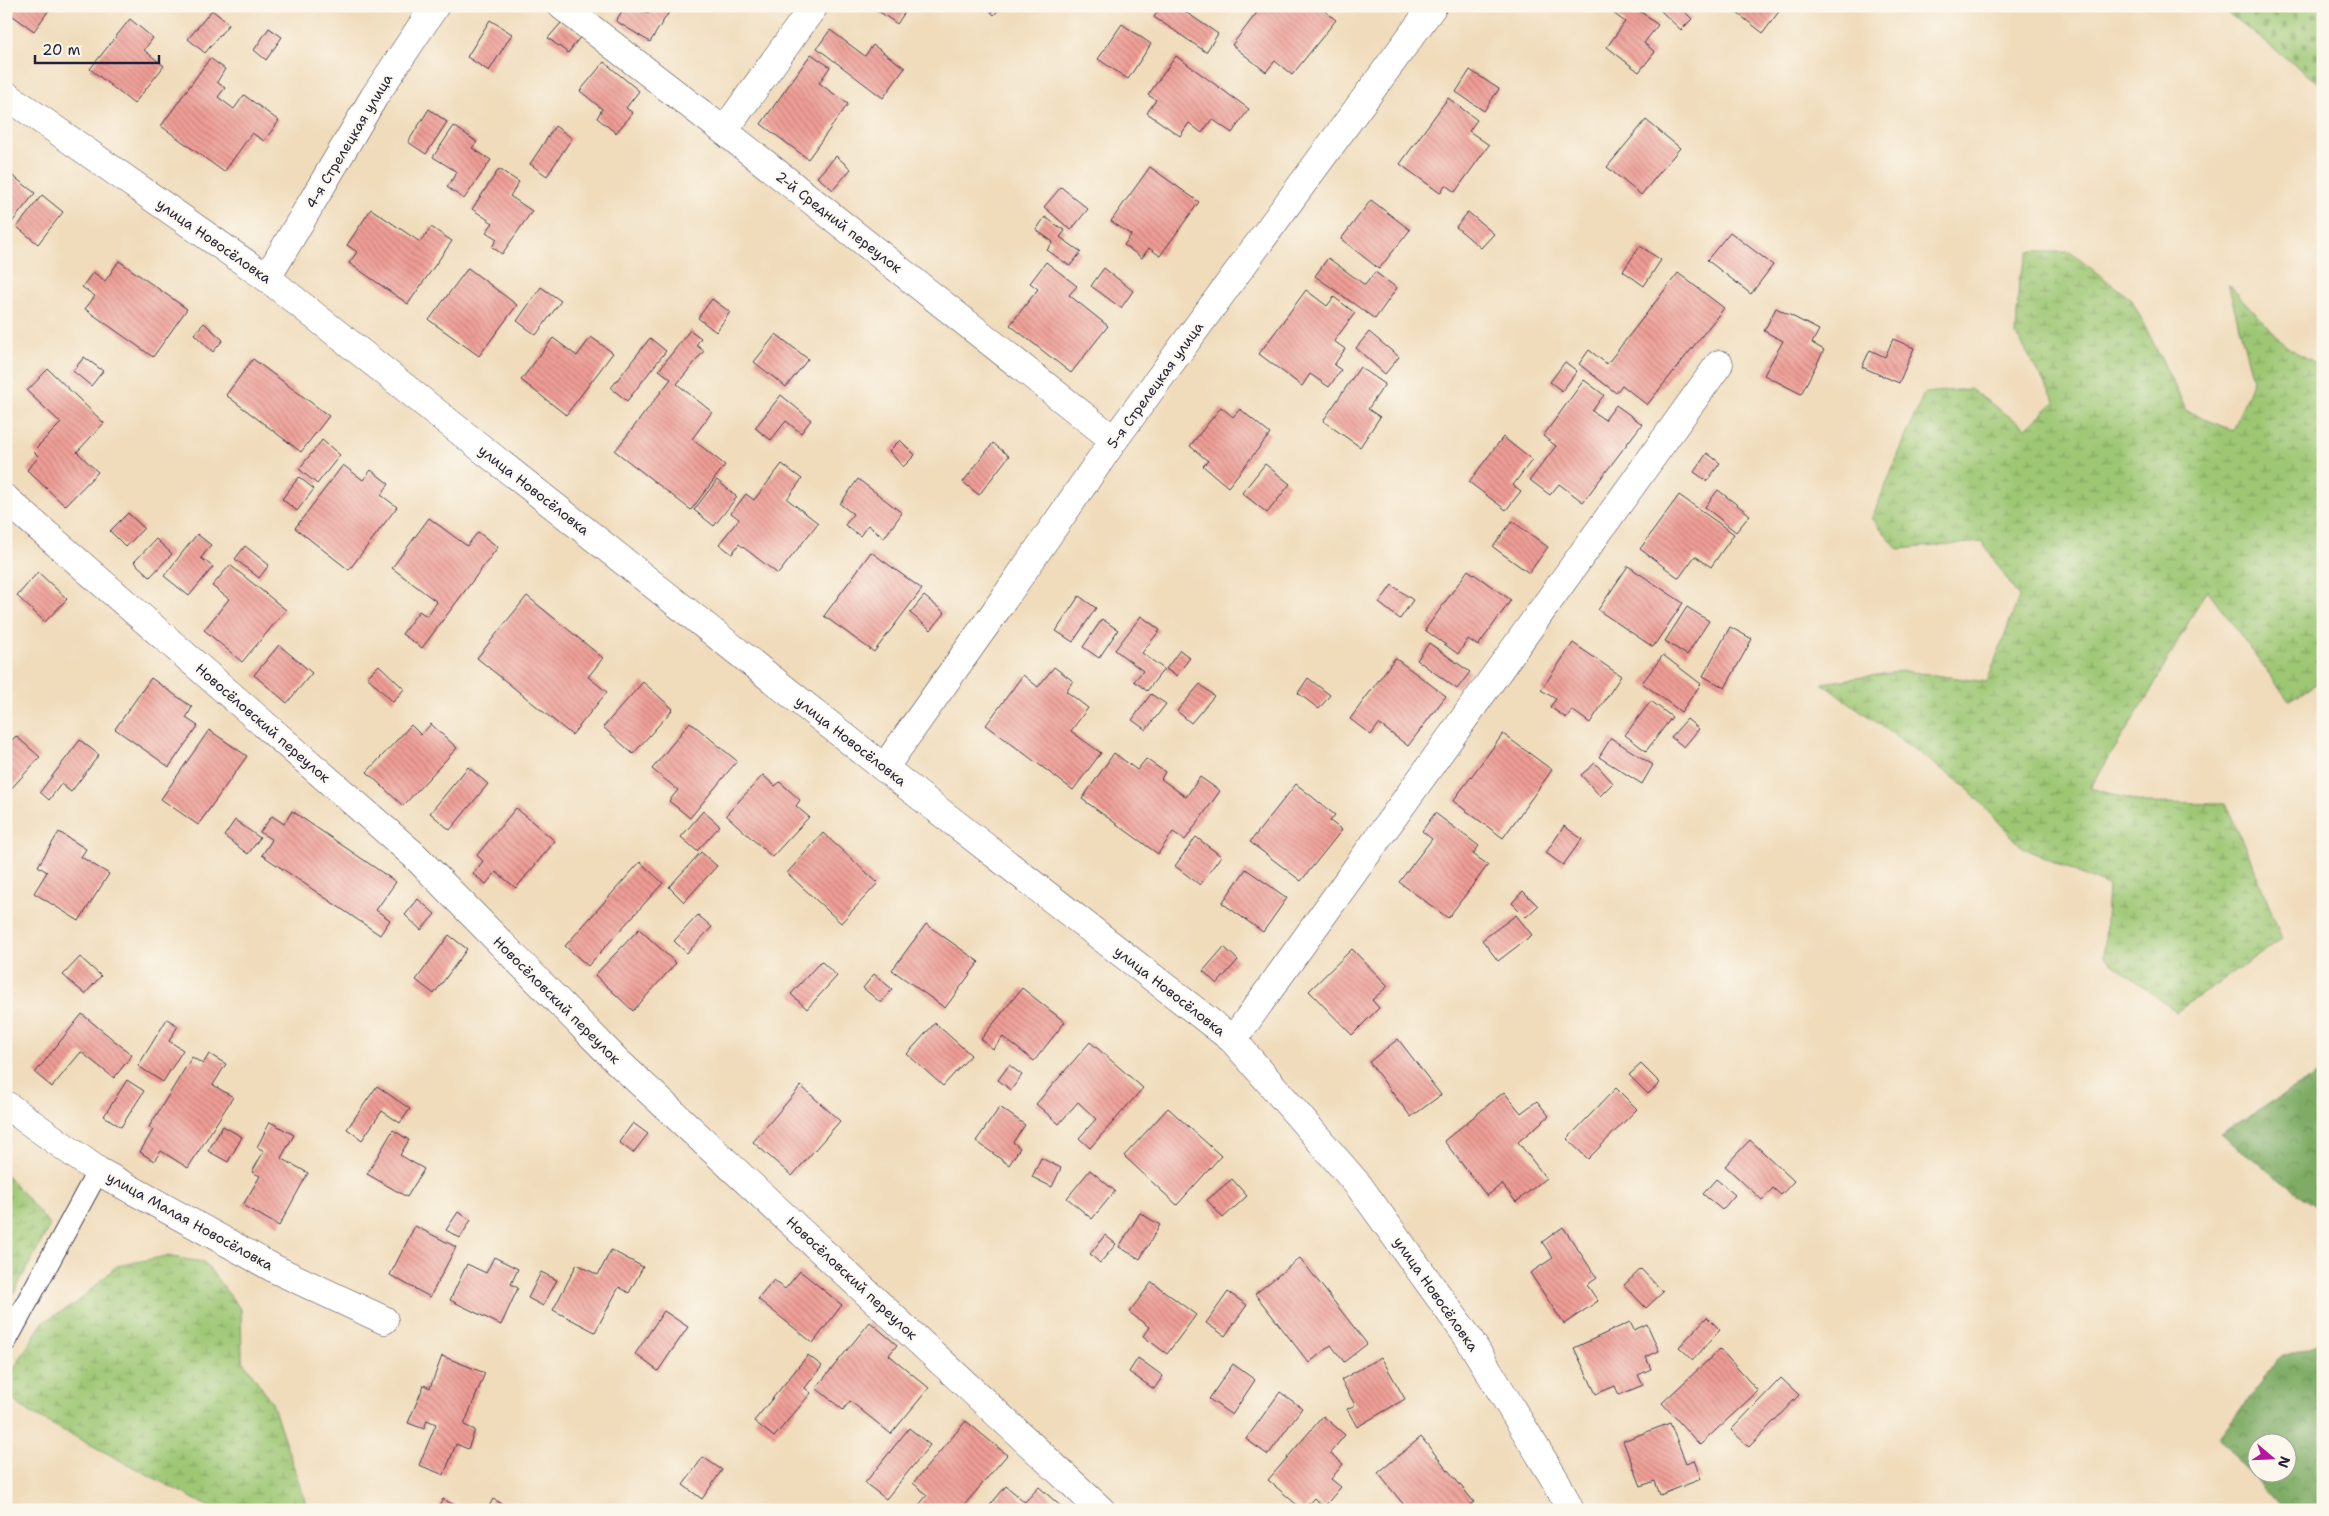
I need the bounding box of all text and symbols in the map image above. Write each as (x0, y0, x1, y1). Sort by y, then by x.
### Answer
scale bar (35, 32, 159, 64)
text: 20 m (42, 40, 81, 60)
street label: 4-я Стрелецкая улица (302, 70, 396, 211)
street label: 2-й Средний переулок (772, 167, 906, 277)
street label: улица Новосёловка (153, 195, 275, 288)
street label: 5-я Стрелецкая улица (1103, 318, 1207, 452)
street label: улица Новосёловка (475, 441, 593, 539)
street label: Новосёловский переулок (192, 659, 335, 787)
street label: улица Новосёловка (792, 692, 910, 790)
street label: Новосёловский переулок (490, 933, 625, 1068)
street label: улица Новосёловка (1111, 942, 1229, 1040)
street label: улица Малая Новосёловка (104, 1168, 277, 1274)
street label: Новосёловский переулок (783, 1212, 922, 1344)
street label: улица Новосёловка (1390, 1233, 1483, 1355)
north arrow (2246, 1434, 2296, 1484)
text: N (2274, 1454, 2295, 1470)

